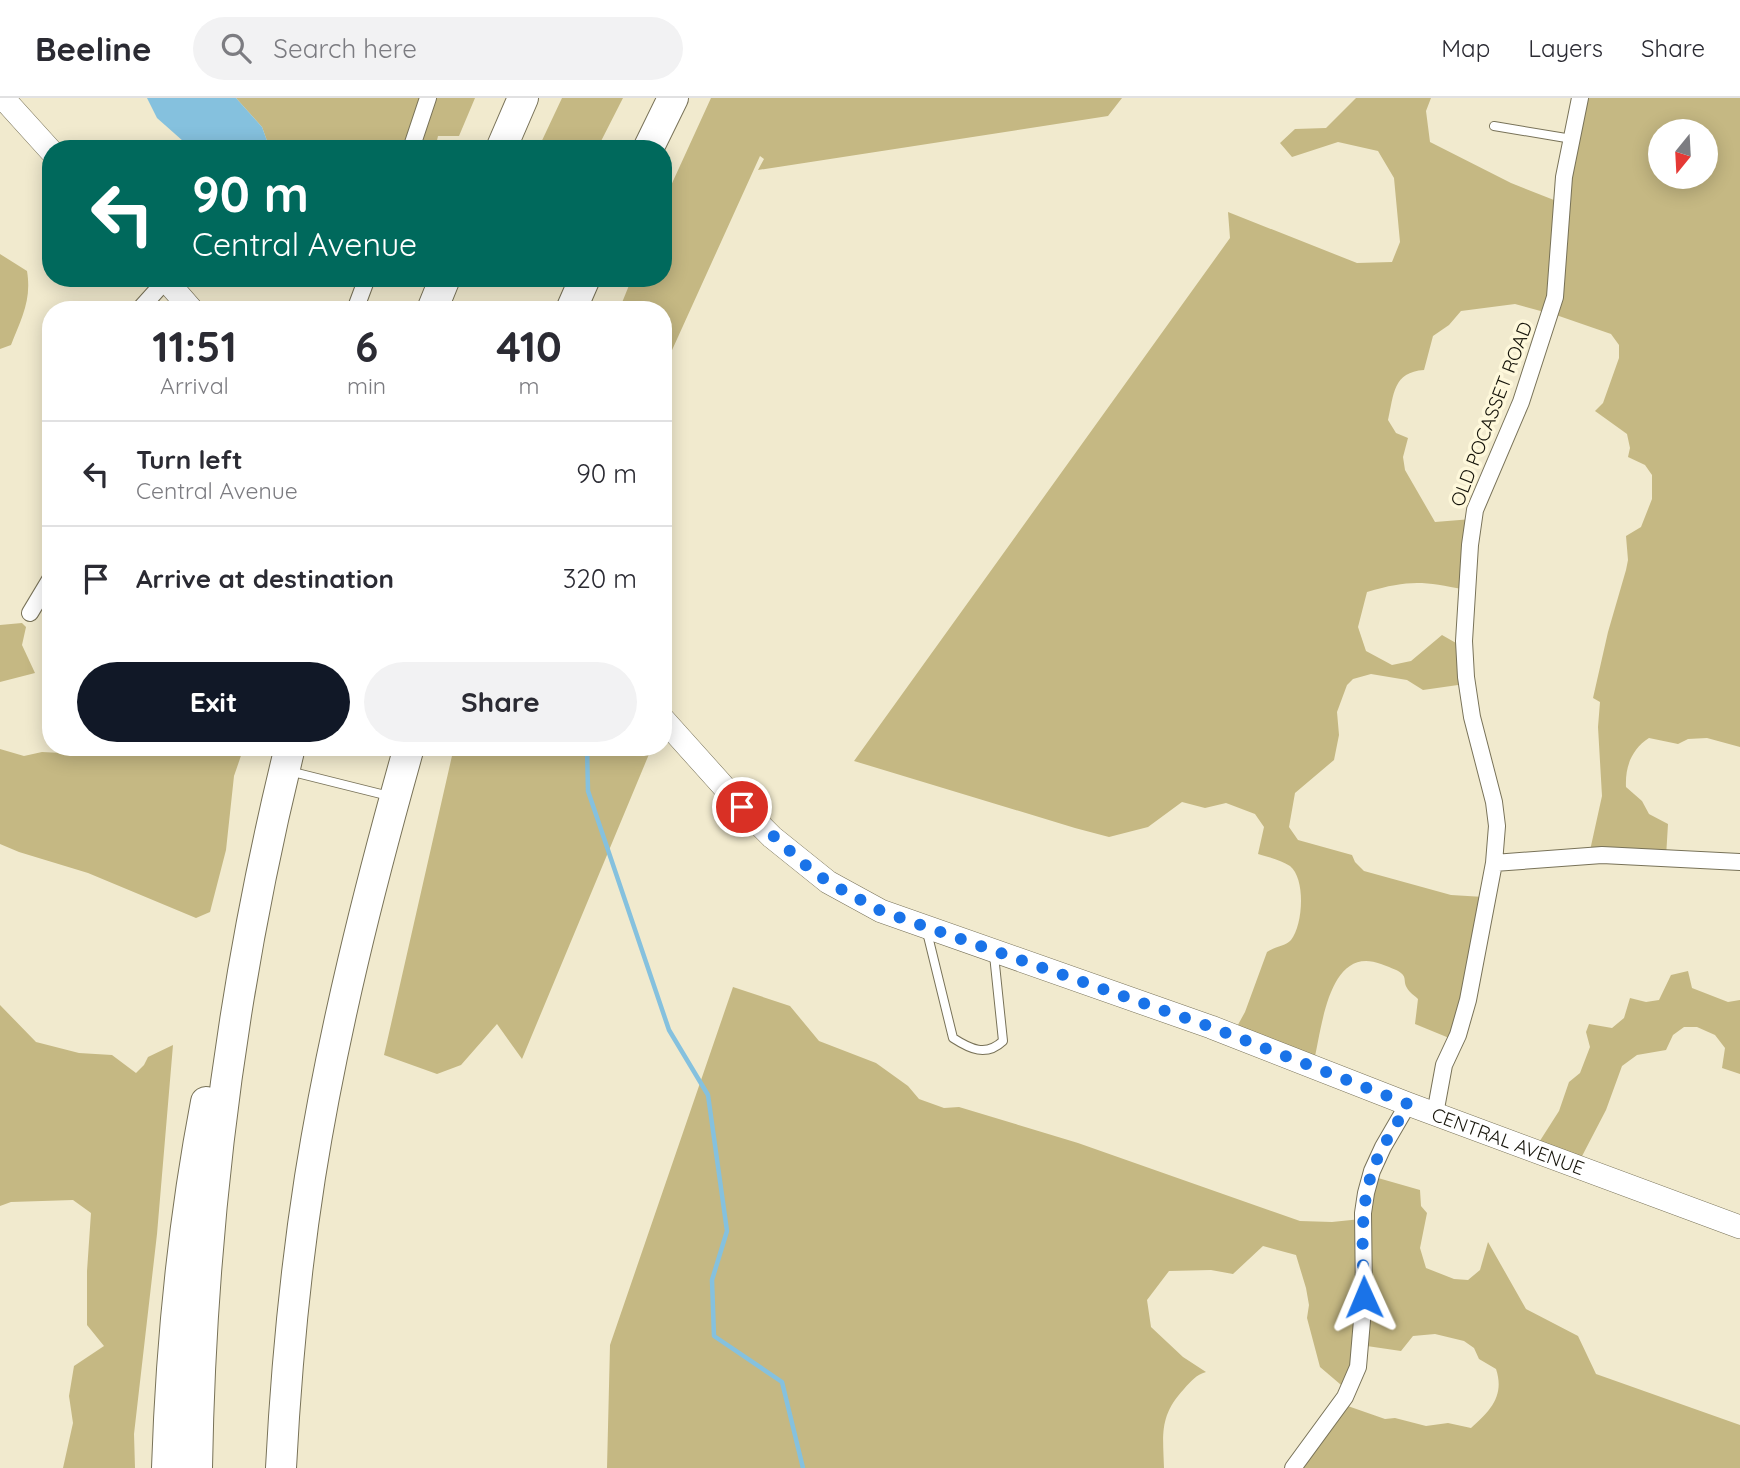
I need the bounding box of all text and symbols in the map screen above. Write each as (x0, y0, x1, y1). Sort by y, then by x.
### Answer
search box (193, 17, 683, 80)
text: Beeline (35, 28, 151, 69)
icon: search (217, 29, 255, 67)
text: Search here (273, 32, 417, 65)
text: Map (1441, 33, 1490, 63)
text: Layers (1528, 33, 1603, 63)
text: Share (1641, 33, 1705, 63)
north arrow (1648, 119, 1718, 189)
map controls (1648, 119, 1718, 189)
text: 90 m (192, 163, 309, 224)
icon: left (77, 168, 168, 259)
text: Central Avenue (192, 224, 417, 264)
street label: OLD POCASSET ROAD (1445, 318, 1537, 510)
text: 11:51 (152, 320, 237, 373)
text: 6 (355, 320, 378, 373)
text: 410 (496, 320, 562, 373)
text: Arrival (160, 371, 229, 400)
text: min (347, 371, 386, 400)
text: m (519, 371, 540, 400)
text: Turn left (136, 443, 243, 476)
icon: left (77, 455, 115, 493)
text: 90 m (576, 457, 637, 490)
text: Central Avenue (136, 476, 298, 505)
icon: arrive (77, 560, 115, 598)
text: Arrive at destination (136, 562, 394, 595)
text: 320 m (563, 562, 637, 595)
button: Exit (77, 662, 350, 742)
button: Share (364, 662, 637, 742)
pin (712, 777, 772, 837)
icon: arrive (723, 788, 761, 826)
street label: CENTRAL AVENUE (1428, 1102, 1588, 1180)
position arrow (1327, 1260, 1401, 1334)

